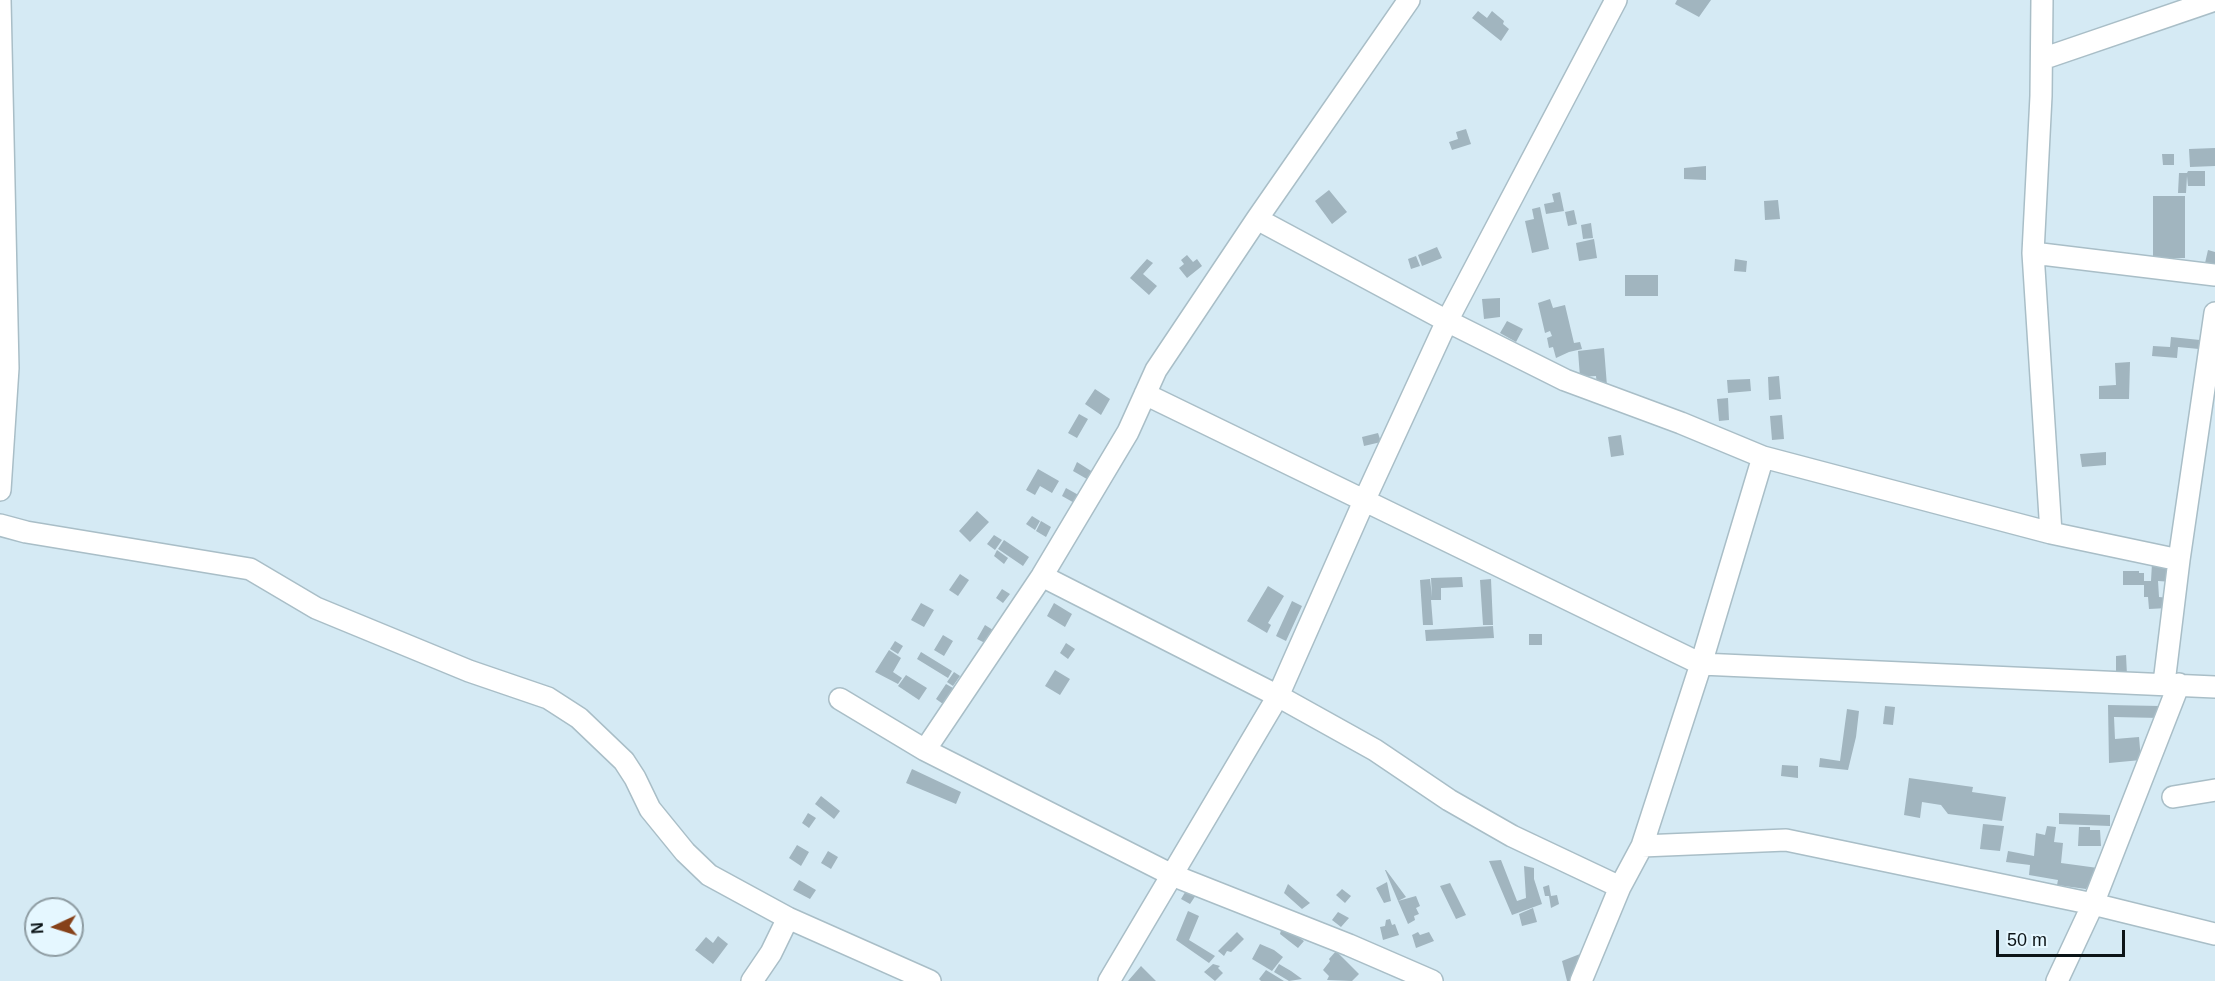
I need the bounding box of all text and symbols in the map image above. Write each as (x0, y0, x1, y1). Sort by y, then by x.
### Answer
north arrow (24, 897, 84, 957)
scale bar (1999, 918, 2128, 956)
text: N (29, 922, 46, 935)
text: 50 m (2007, 930, 2047, 950)

